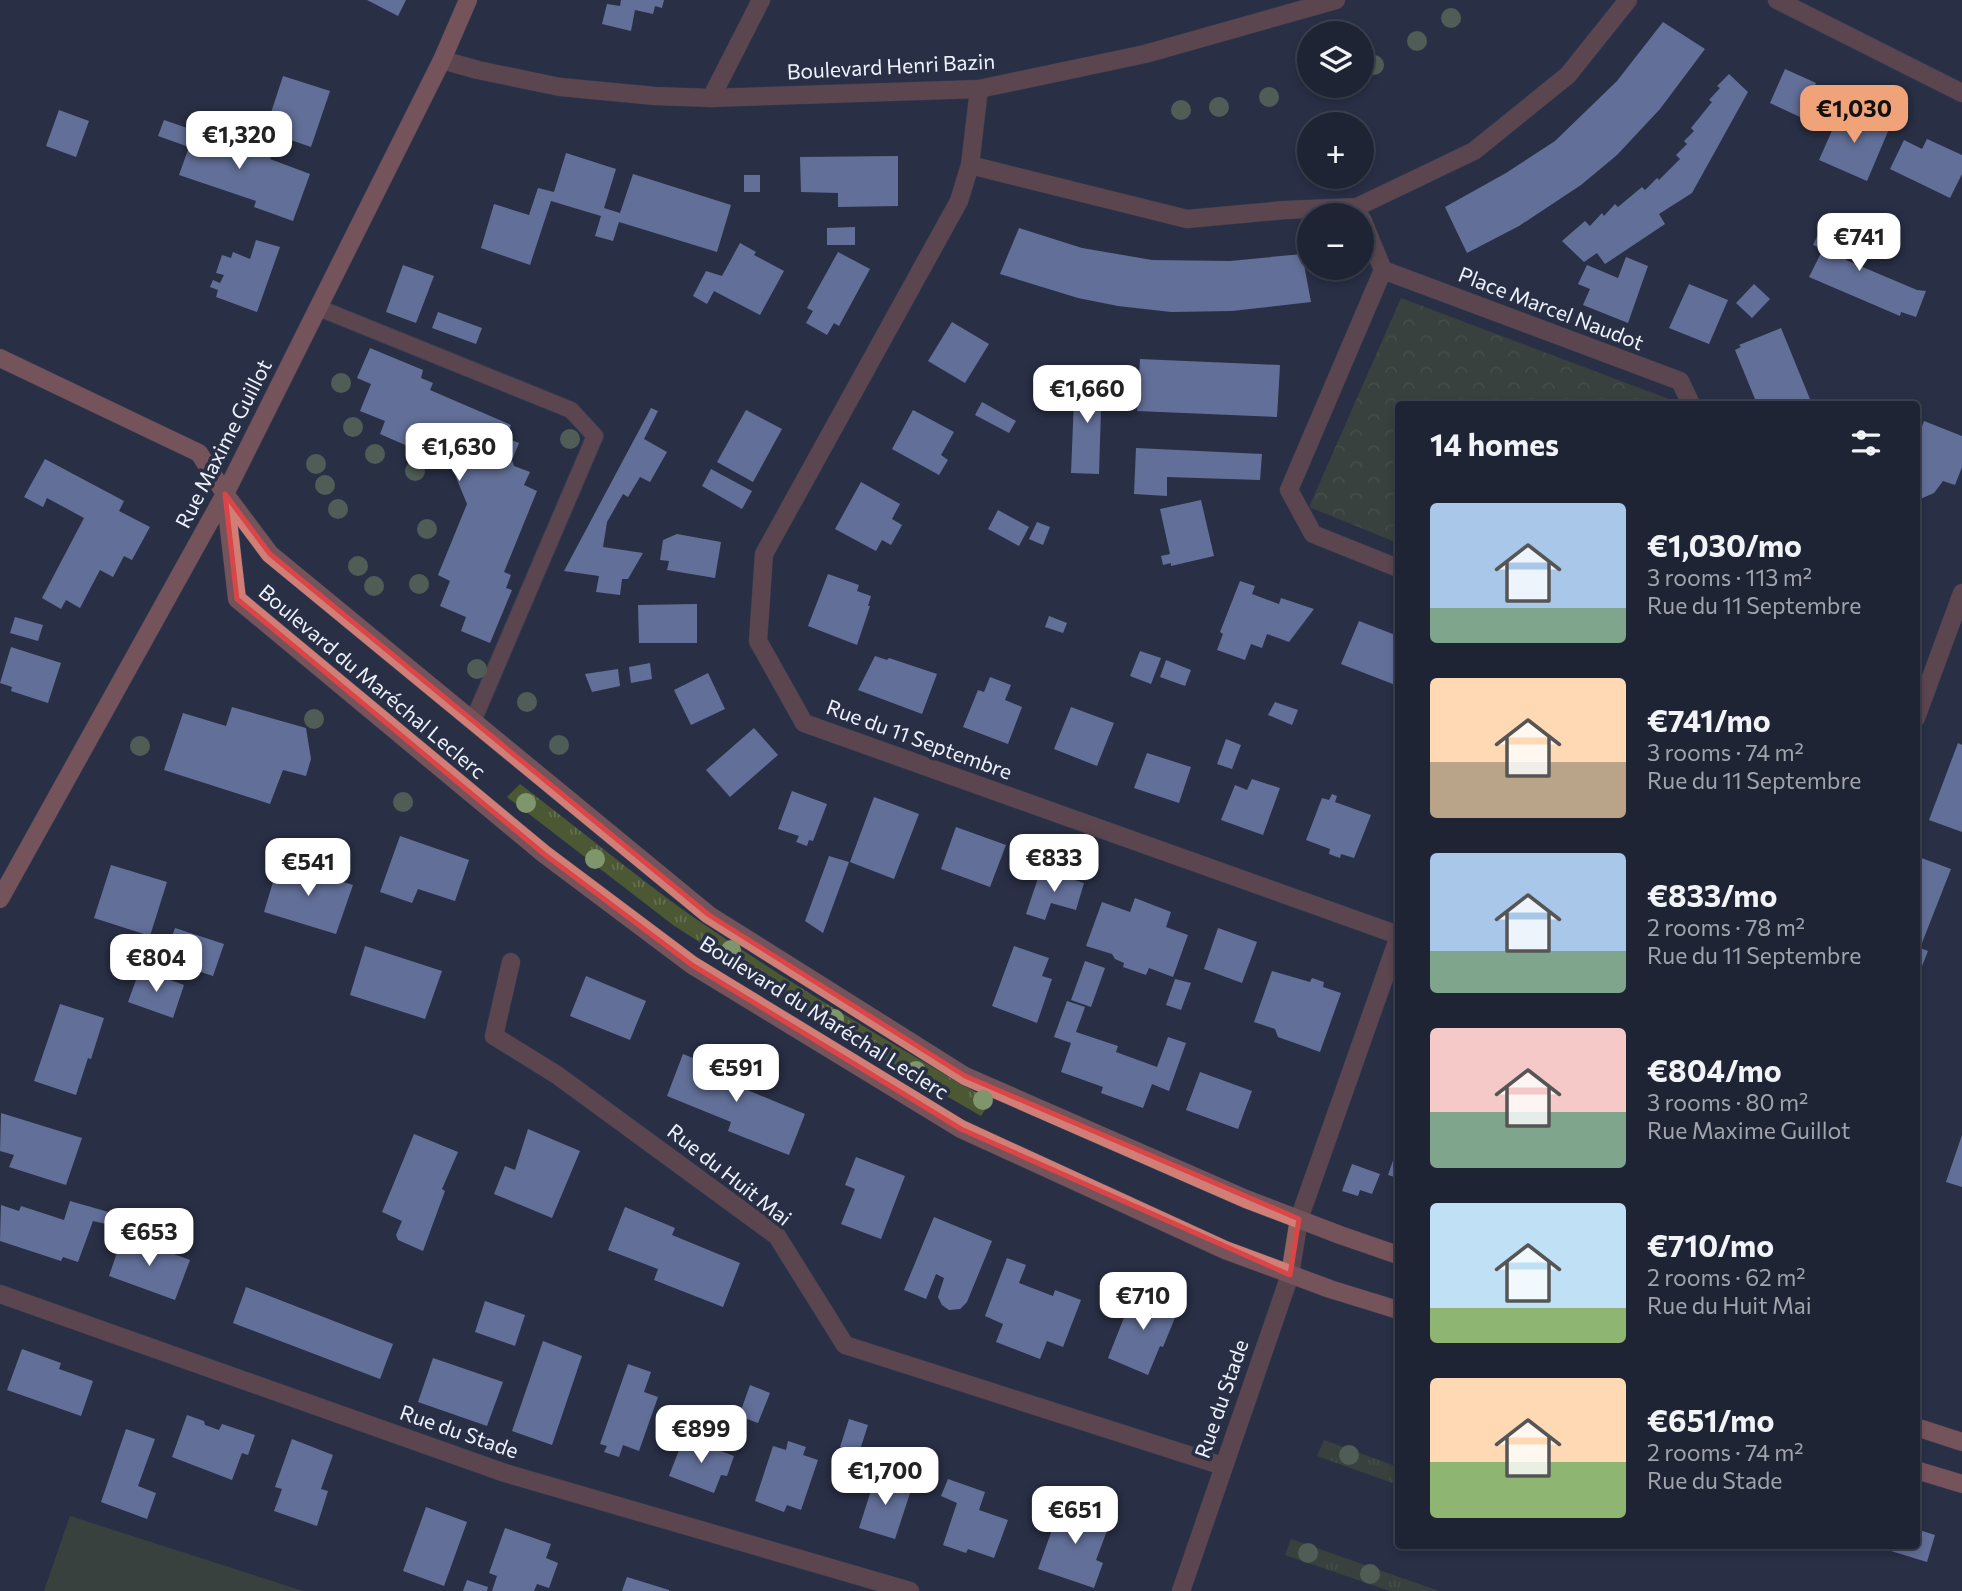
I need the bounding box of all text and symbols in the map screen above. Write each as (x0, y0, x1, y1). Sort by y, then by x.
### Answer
map controls (1297, 21, 1374, 280)
button: layers (1297, 21, 1374, 98)
street label: Boulevard Henri Bazin (786, 48, 996, 83)
pin: €1,030 (1797, 86, 1911, 145)
text: €1,030 (1816, 94, 1892, 122)
pin: €1,320 (182, 111, 296, 171)
button: + (1297, 112, 1374, 189)
text: €1,320 (202, 120, 276, 148)
button: − (1297, 203, 1374, 280)
pin: €741 (1818, 214, 1900, 273)
text: €741 (1833, 222, 1885, 250)
street label: Place Marcel Naudot (1455, 261, 1648, 354)
street label: Rue Maxime Guillot (169, 355, 276, 532)
pin: €1,660 (1030, 366, 1144, 425)
text: €1,660 (1049, 374, 1125, 402)
pin: €1,630 (402, 424, 516, 483)
icon: filters (1847, 424, 1885, 462)
text: 14 homes (1430, 425, 1559, 462)
text: €1,630 (422, 432, 496, 460)
text: €1,030/mo (1647, 526, 1802, 563)
icon: home (1486, 531, 1570, 615)
text: 3 rooms · 113 m² (1647, 563, 1812, 591)
street label: Boulevard du Maréchal Leclerc (254, 579, 492, 783)
text: Rue du 11 Septembre (1647, 591, 1861, 619)
street label: Rue du 11 Septembre (823, 693, 1016, 784)
text: €741/mo (1647, 701, 1771, 738)
icon: home (1486, 706, 1570, 790)
text: 3 rooms · 74 m² (1647, 738, 1804, 766)
text: Rue du 11 Septembre (1647, 766, 1861, 794)
pin: €833 (1013, 834, 1095, 894)
pin: €541 (267, 838, 349, 898)
text: €833 (1026, 843, 1082, 871)
text: €541 (281, 847, 335, 875)
text: €833/mo (1647, 876, 1777, 913)
icon: home (1486, 881, 1570, 965)
text: 2 rooms · 78 m² (1647, 913, 1805, 941)
street label: Boulevard du Maréchal Leclerc (696, 930, 954, 1104)
pin: €804 (115, 934, 197, 994)
text: Rue du 11 Septembre (1647, 941, 1861, 969)
text: €804 (126, 943, 186, 971)
pin: €591 (695, 1044, 777, 1104)
text: €804/mo (1647, 1051, 1782, 1088)
text: €591 (709, 1053, 763, 1081)
icon: home (1486, 1056, 1570, 1140)
text: 3 rooms · 80 m² (1647, 1088, 1808, 1116)
text: Rue Maxime Guillot (1647, 1116, 1851, 1144)
street label: Rue du Huit Mai (663, 1118, 797, 1230)
pin: €653 (108, 1208, 190, 1268)
text: €653 (120, 1217, 178, 1245)
text: €710/mo (1647, 1226, 1774, 1263)
icon: home (1486, 1231, 1570, 1315)
text: 2 rooms · 62 m² (1647, 1263, 1806, 1291)
pin: €710 (1102, 1272, 1184, 1332)
text: €710 (1116, 1281, 1170, 1309)
text: Rue du Huit Mai (1647, 1291, 1812, 1319)
street label: Rue du Stade (1189, 1336, 1253, 1461)
street label: Rue du Stade (397, 1399, 522, 1463)
text: €651/mo (1647, 1401, 1774, 1438)
pin: €899 (660, 1406, 742, 1465)
icon: home (1486, 1406, 1570, 1490)
text: €899 (672, 1414, 730, 1442)
text: 2 rooms · 74 m² (1647, 1438, 1803, 1466)
pin: €1,700 (828, 1448, 942, 1507)
text: €1,700 (847, 1456, 923, 1484)
text: Rue du Stade (1647, 1466, 1782, 1494)
pin: €651 (1034, 1486, 1116, 1546)
text: €651 (1048, 1495, 1102, 1523)

